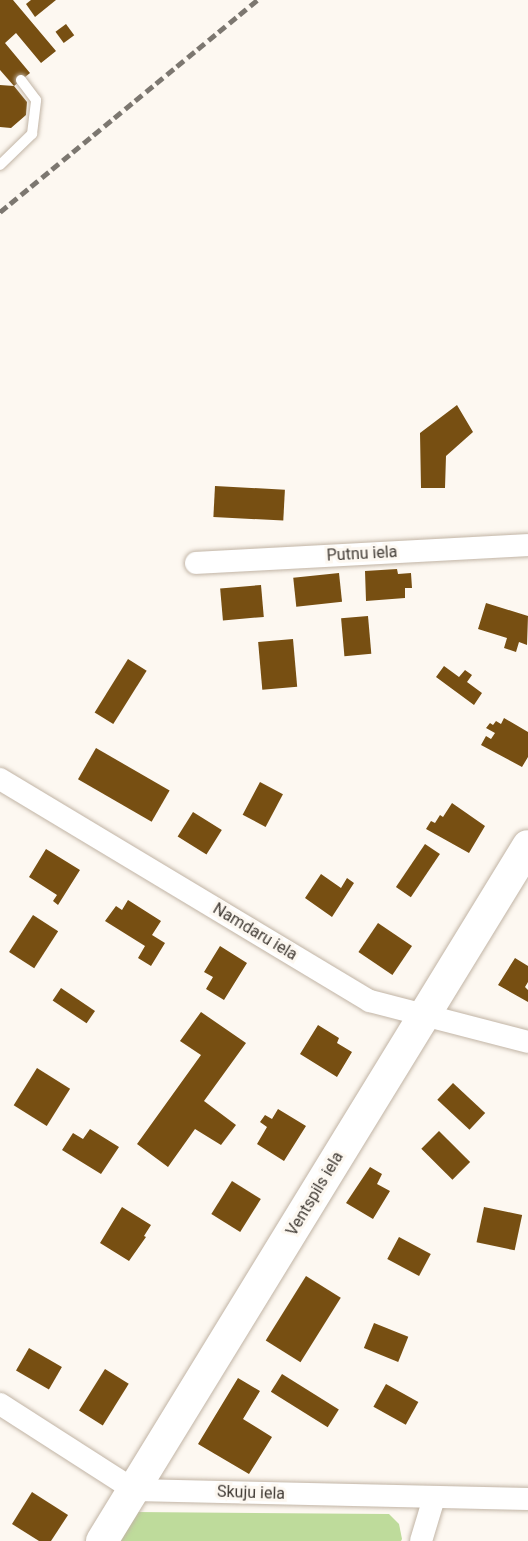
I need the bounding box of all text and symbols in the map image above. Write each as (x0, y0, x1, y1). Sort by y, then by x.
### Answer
street label: Putnu iela (326, 543, 398, 565)
street label: Namdaru iela (209, 899, 301, 965)
street label: Ventspils iela (282, 1149, 348, 1239)
street label: Skuju iela (217, 1482, 285, 1504)

